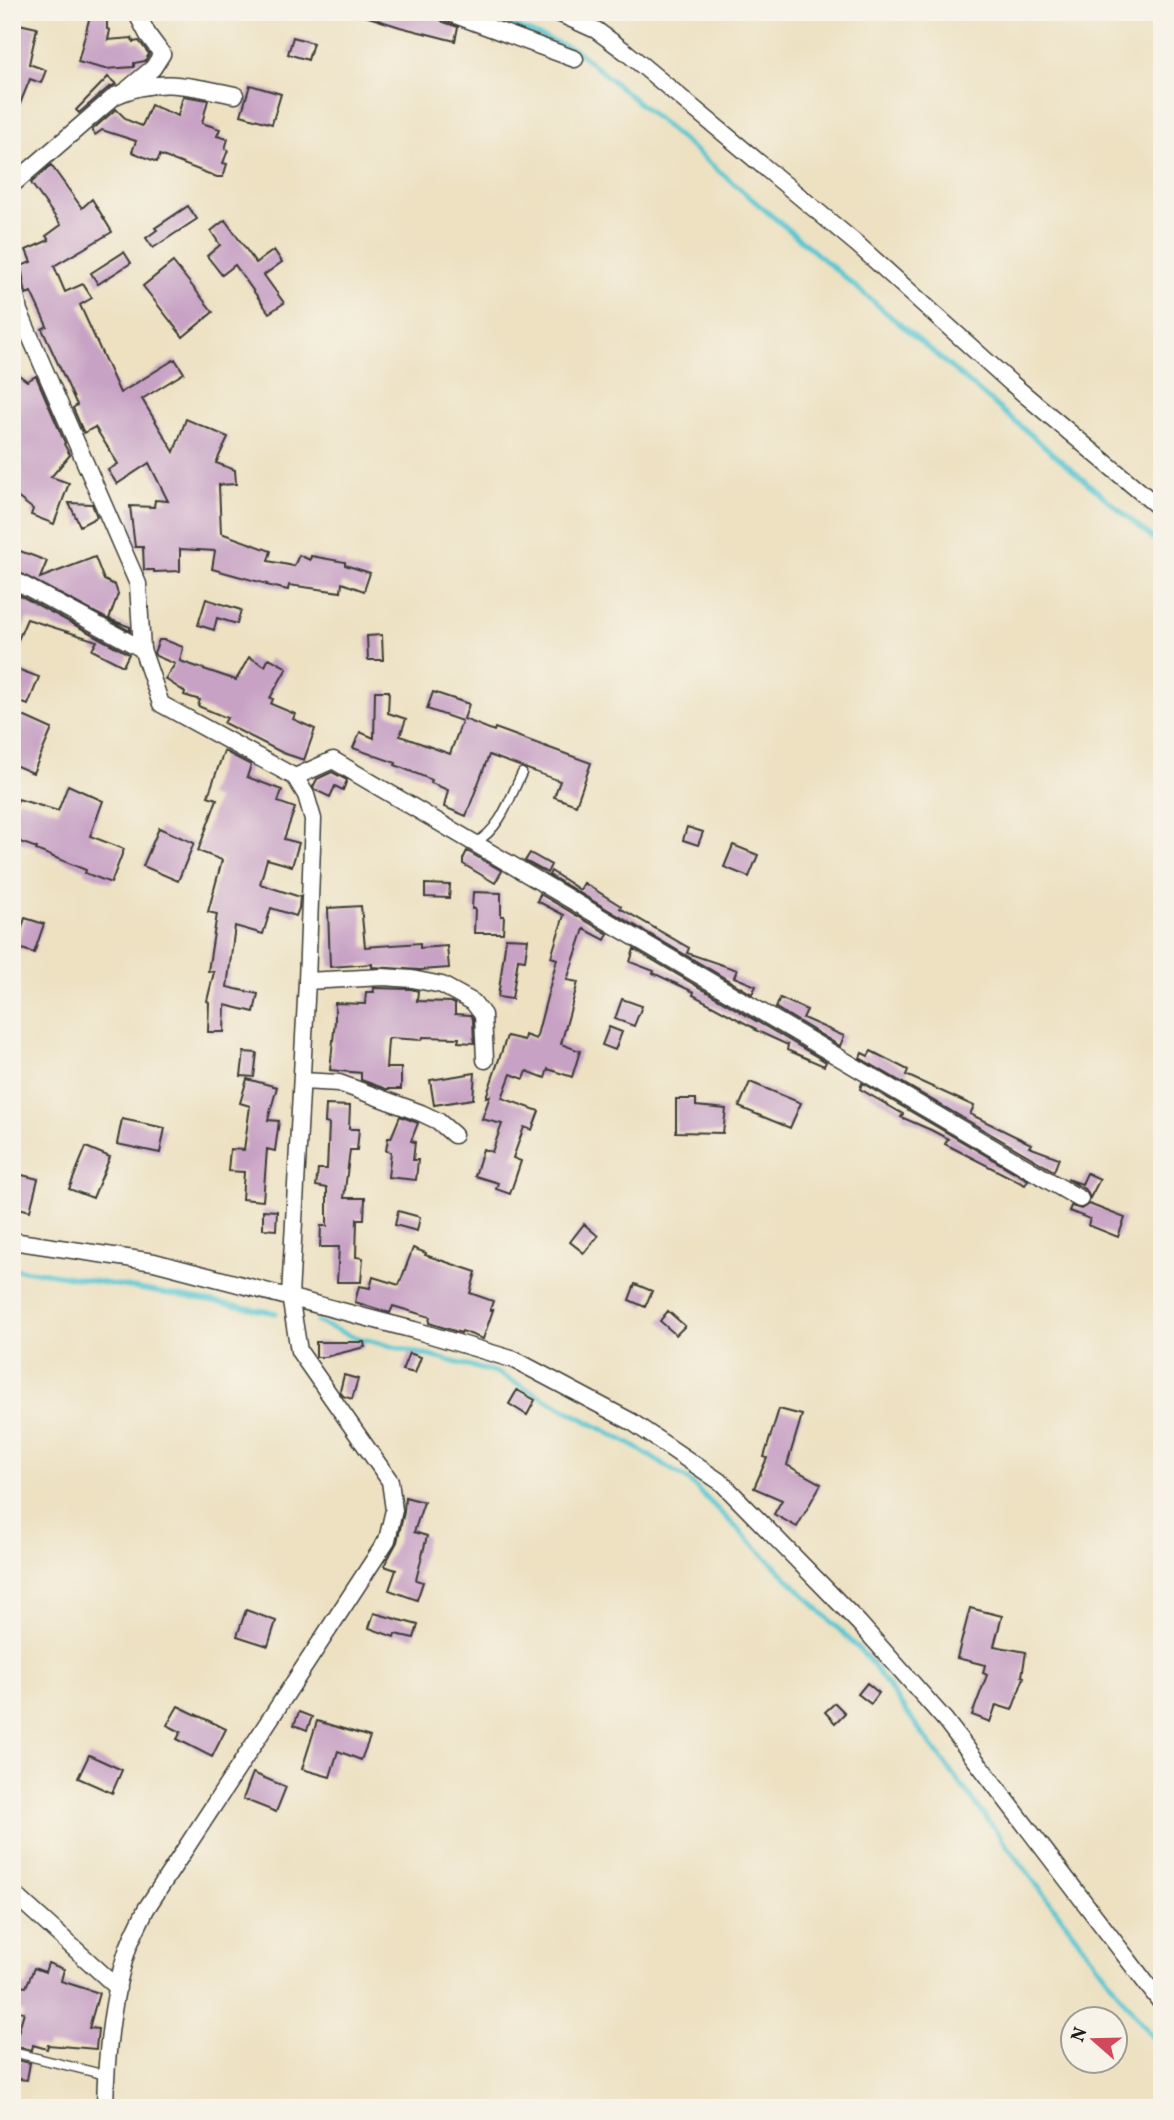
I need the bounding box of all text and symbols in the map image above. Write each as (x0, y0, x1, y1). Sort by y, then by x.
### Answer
north arrow (1058, 2004, 1128, 2074)
text: N (1065, 2024, 1095, 2046)

